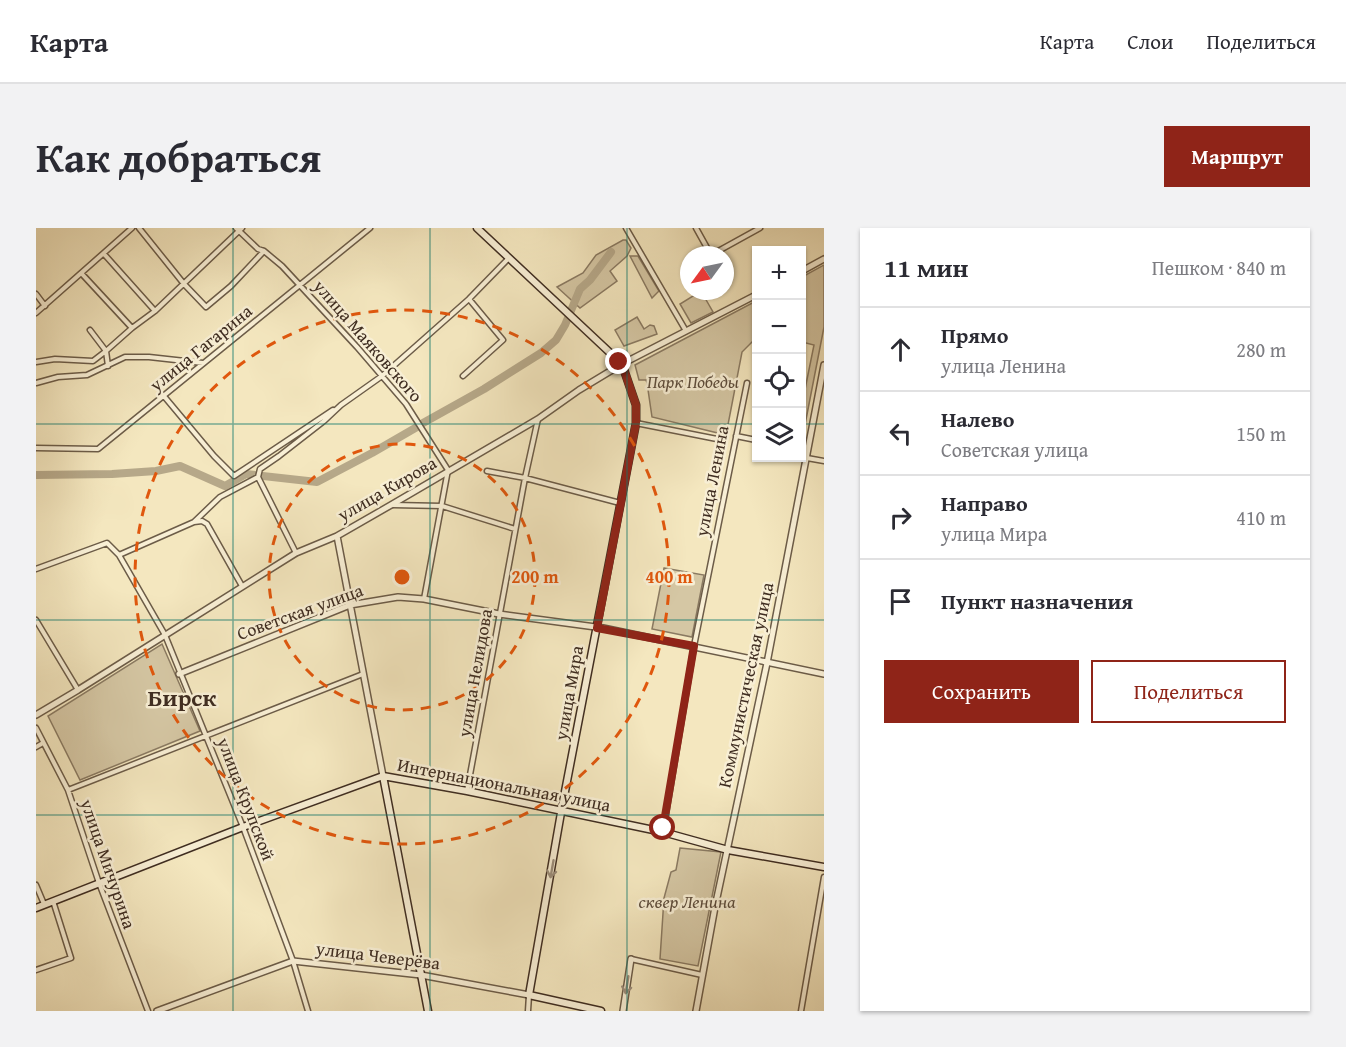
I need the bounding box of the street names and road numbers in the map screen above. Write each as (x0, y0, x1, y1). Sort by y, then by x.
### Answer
street label: улица Маяковского (307, 273, 429, 408)
street label: улица Гагарина (143, 297, 258, 398)
street label: улица Ленина (687, 423, 736, 540)
street label: улица Кирова (331, 449, 442, 528)
street label: Советская улица (233, 576, 367, 647)
street label: Коммунистическая улица (711, 579, 781, 790)
street label: улица Нелидова (450, 606, 499, 740)
street label: улица Мира (547, 643, 590, 743)
street label: улица Крупской (210, 732, 282, 865)
street label: Интернациональная улица (395, 751, 613, 819)
street label: улица Мичурина (73, 794, 143, 933)
street label: улица Чеверёва (314, 934, 442, 977)

